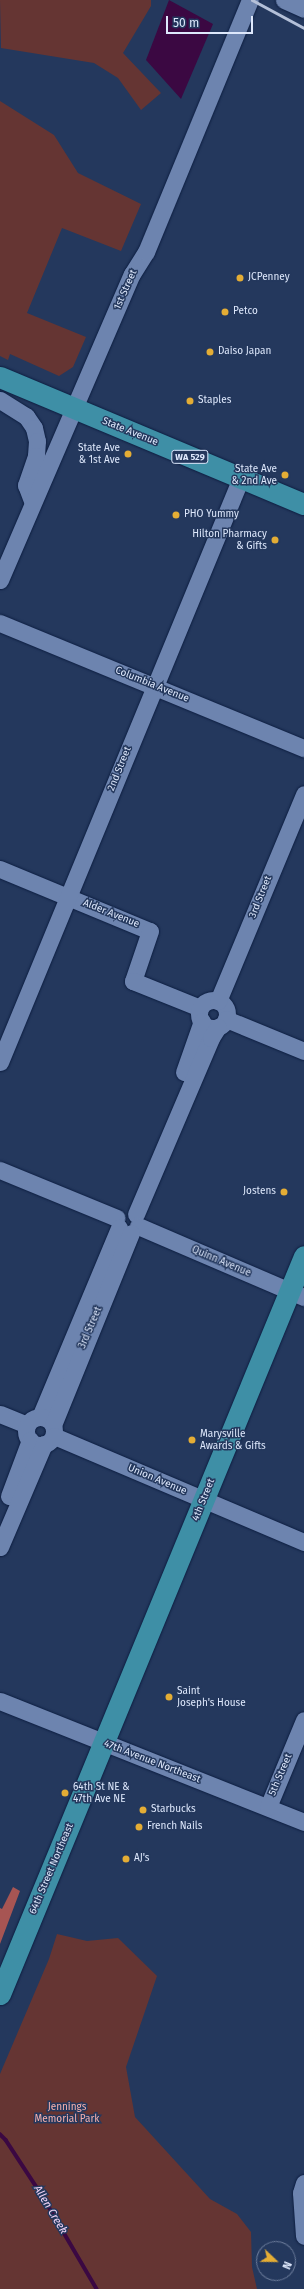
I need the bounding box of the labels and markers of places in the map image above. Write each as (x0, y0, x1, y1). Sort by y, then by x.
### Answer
place label: JCPenney (248, 272, 290, 284)
marker: JCPenney (235, 273, 245, 283)
place label: Petco (233, 306, 258, 318)
marker: Petco (220, 307, 230, 317)
place label: Daiso Japan (218, 346, 271, 358)
marker: Daiso Japan (205, 347, 215, 357)
place label: Staples (198, 395, 231, 407)
marker: Staples (185, 396, 195, 406)
place label: State Ave & 1st Ave (78, 442, 120, 466)
marker: State Ave & 1st Ave (123, 449, 133, 459)
place label: State Ave & 2nd Ave (232, 463, 277, 486)
marker: State Ave & 2nd Ave (280, 470, 290, 480)
place label: PHO Yummy (184, 509, 239, 521)
marker: PHO Yummy (171, 510, 181, 520)
place label: Hilton Pharmacy & Gifts (192, 528, 267, 552)
marker: Hilton Pharmacy & Gifts (270, 535, 280, 545)
place label: Jostens (243, 1186, 276, 1198)
marker: Jostens (279, 1187, 289, 1197)
place label: Marysville Awards & Gifts (200, 1428, 266, 1452)
marker: Marysville Awards & Gifts (187, 1435, 197, 1445)
place label: Saint Joseph's House (177, 1685, 246, 1708)
marker: Saint Joseph's House (164, 1692, 174, 1702)
place label: 64th St NE & 47th Ave NE (73, 1781, 130, 1804)
marker: 64th St NE & 47th Ave NE (60, 1788, 70, 1798)
place label: Starbucks (151, 1804, 196, 1816)
marker: Starbucks (138, 1805, 148, 1815)
place label: French Nails (147, 1821, 202, 1833)
marker: French Nails (134, 1822, 144, 1832)
place label: AJ's (134, 1853, 150, 1865)
marker: AJ's (121, 1854, 131, 1864)

